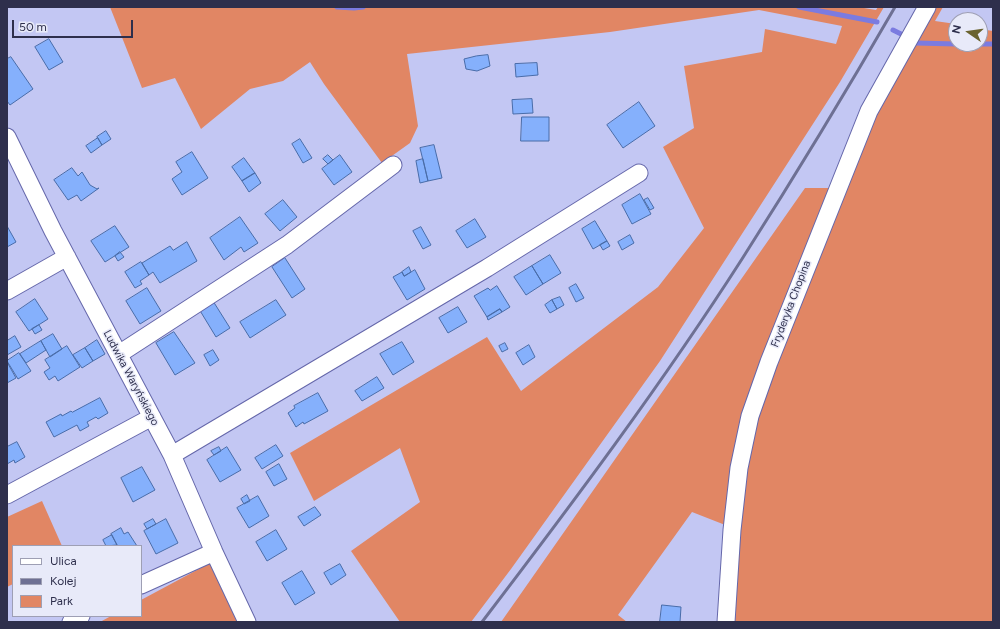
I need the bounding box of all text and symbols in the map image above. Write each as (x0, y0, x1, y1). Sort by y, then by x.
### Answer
scale bar (14, 12, 135, 38)
north arrow (948, 12, 988, 52)
text: 50 m (19, 20, 47, 34)
text: N (950, 24, 964, 35)
street label: Fryderyka Chopina (768, 259, 814, 349)
street label: Ludwika Waryńskiego (100, 328, 162, 428)
legend (12, 545, 142, 617)
text: Ulica (50, 554, 77, 568)
text: Kolej (50, 574, 77, 588)
text: Park (50, 594, 73, 608)

